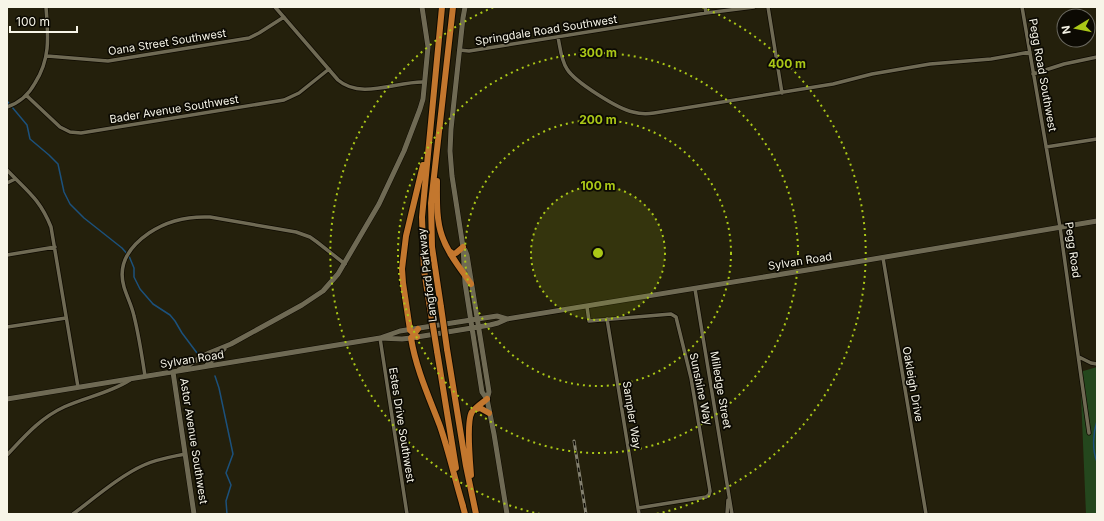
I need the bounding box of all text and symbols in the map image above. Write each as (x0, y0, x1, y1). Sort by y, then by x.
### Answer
scale bar (10, 8, 77, 34)
north arrow (1056, 8, 1096, 48)
street label: Springdale Road Southwest (474, 12, 618, 48)
text: 100 m (16, 14, 50, 29)
street label: Pegg Road Southwest (1026, 17, 1060, 133)
text: N (1059, 24, 1074, 35)
street label: Oana Street Southwest (107, 26, 227, 58)
text: 300 m (579, 45, 617, 60)
text: 400 m (768, 56, 806, 71)
street label: Bader Avenue Southwest (109, 92, 240, 126)
text: 200 m (579, 112, 617, 127)
text: 100 m (580, 178, 616, 193)
street label: Pegg Road (1062, 221, 1084, 279)
street label: Langford Parkway (414, 227, 440, 323)
centre of rings (591, 246, 605, 260)
street label: Sylvan Road (767, 249, 833, 273)
street label: Oakleigh Drive (900, 345, 926, 423)
street label: Sylvan Road (159, 347, 225, 371)
street label: Milledge Street (707, 350, 735, 430)
street label: Sunshine Way (687, 352, 715, 426)
street label: Estes Drive Southwest (386, 366, 418, 484)
street label: Astor Avenue Southwest (177, 377, 211, 505)
street label: Sampler Way (620, 380, 644, 450)

